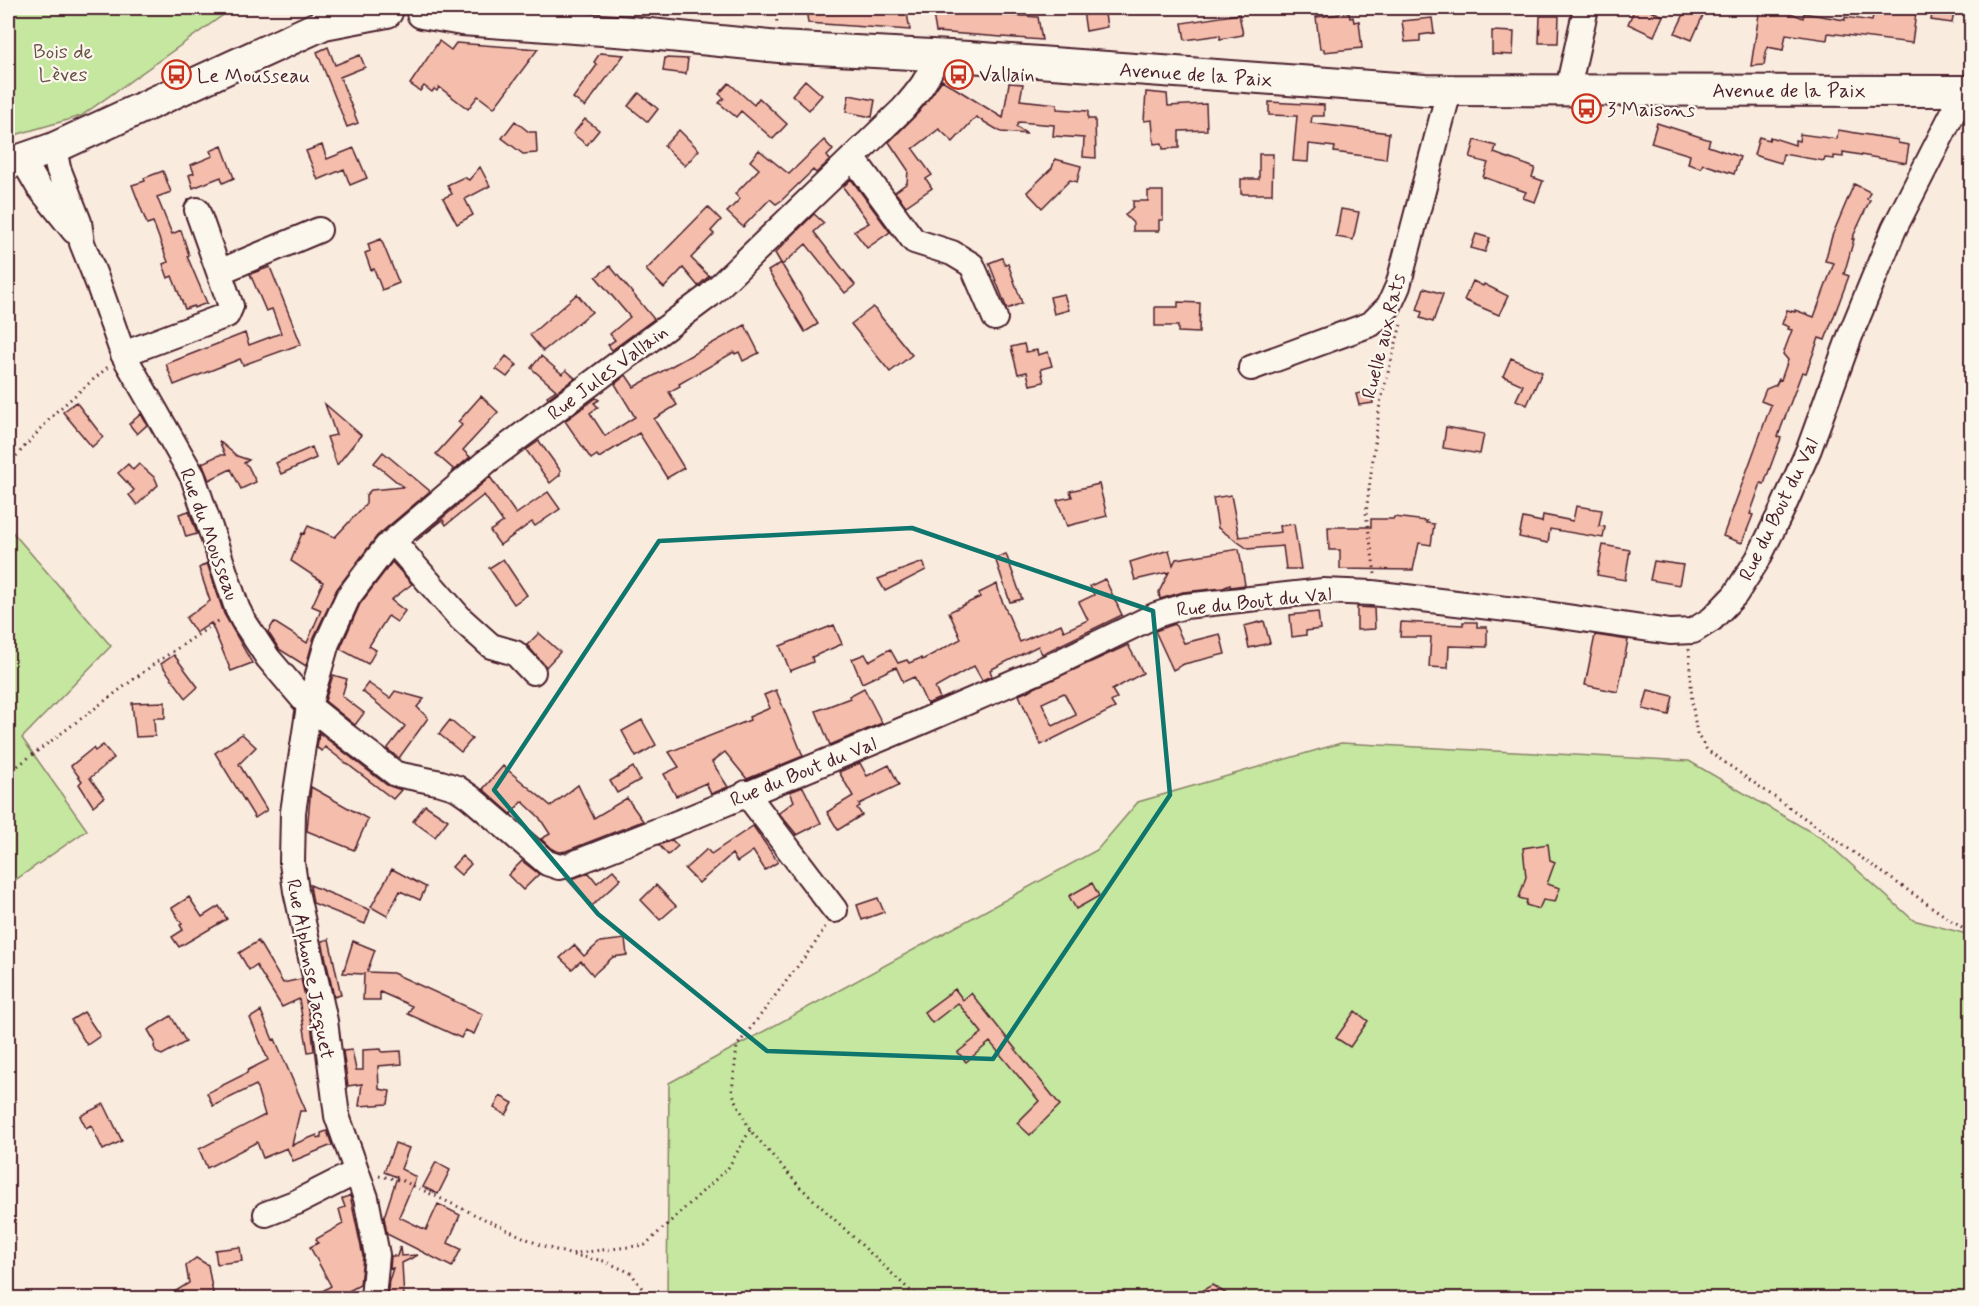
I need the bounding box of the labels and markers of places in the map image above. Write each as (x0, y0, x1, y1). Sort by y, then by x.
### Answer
bus stop icon: Vallain (942, 58, 974, 90)
bus stop icon: Le Mousseau (160, 59, 192, 91)
place label: Vallain (979, 62, 1035, 89)
place label: Le Mousseau (197, 63, 310, 90)
bus stop icon: 3 Maisons (1570, 93, 1602, 125)
place label: 3 Maisons (1607, 97, 1695, 124)

